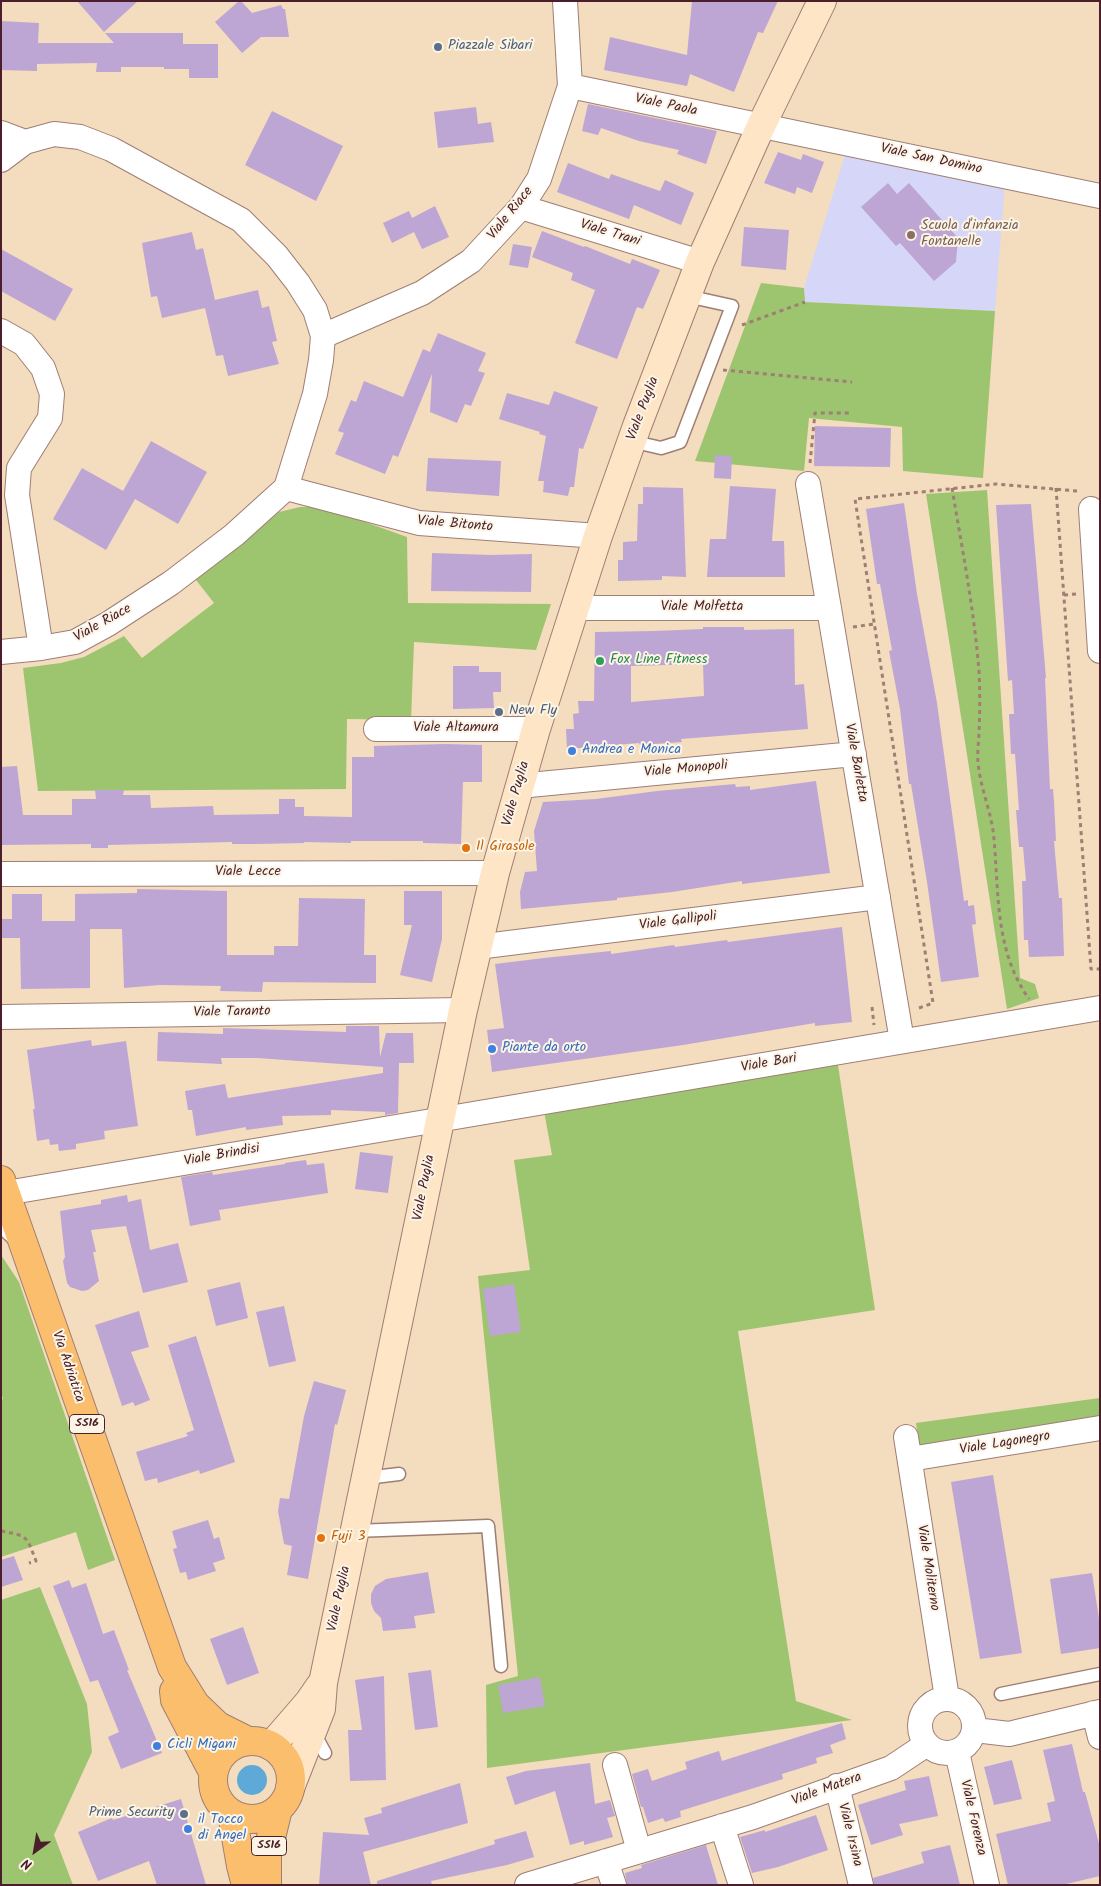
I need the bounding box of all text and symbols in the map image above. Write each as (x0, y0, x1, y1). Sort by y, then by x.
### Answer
place label: Piazzale Sibari (448, 39, 532, 55)
marker: Piazzale Sibari (432, 41, 444, 53)
street label: Viale Paola (633, 91, 699, 121)
street label: Viale San Domino (879, 141, 983, 179)
street label: Viale Riace (485, 184, 537, 244)
street label: Viale Trani (578, 217, 642, 251)
place label: Scuola d'infanzia Fontanelle (921, 219, 1019, 252)
marker: Scuola d'infanzia Fontanelle (905, 229, 917, 241)
street label: Viale Puglia (624, 375, 664, 443)
street label: Viale Bitonto (416, 513, 494, 537)
street label: Viale Molfetta (661, 600, 743, 616)
street label: Viale Riace (71, 601, 135, 647)
place label: Fox Line Fitness (610, 653, 707, 669)
marker: Fox Line Fitness (594, 655, 606, 667)
place label: New Fly (509, 704, 557, 720)
marker: New Fly (493, 706, 505, 718)
street label: Viale Altamura (413, 721, 499, 737)
street label: Viale Barletta (840, 722, 870, 804)
place label: Andrea e Monica (582, 743, 681, 759)
marker: Andrea e Monica (566, 745, 578, 757)
street label: Viale Monopoli (644, 758, 728, 782)
street label: Viale Puglia (500, 759, 534, 829)
place label: Il Girasole (476, 840, 535, 856)
marker: Il Girasole (460, 842, 472, 854)
street label: Viale Lecce (215, 865, 281, 881)
street label: Viale Gallipoli (638, 909, 718, 935)
street label: Viale Taranto (193, 1004, 271, 1022)
place label: Piante da orto (502, 1041, 586, 1057)
marker: Piante da orto (486, 1043, 498, 1055)
street label: Viale Bari (740, 1051, 798, 1077)
street label: Viale Brindisi (183, 1141, 261, 1171)
street label: Viale Puglia (410, 1154, 440, 1222)
street label: Via Adriatica (47, 1329, 87, 1405)
road number: SS16 (70, 1415, 104, 1434)
street label: Viale Lagonegro (959, 1429, 1051, 1459)
street label: Viale Moliterno (912, 1524, 942, 1612)
place label: Fuji 3 (331, 1530, 366, 1546)
marker: Fuji 3 (315, 1532, 327, 1544)
street label: Viale Puglia (325, 1564, 355, 1634)
place label: Cicli Migani (167, 1738, 236, 1754)
marker: Cicli Migani (151, 1740, 163, 1752)
street label: Viale Matera (790, 1770, 864, 1810)
street label: Viale Forenza (955, 1778, 989, 1858)
street label: Viale Irsina (833, 1801, 865, 1869)
place label: Prime Security (89, 1806, 174, 1822)
marker: Prime Security (178, 1808, 190, 1820)
place label: il Tocco di Angel (198, 1813, 246, 1845)
marker: il Tocco di Angel (182, 1823, 194, 1835)
north arrow (10, 1826, 60, 1876)
road number: SS16 (252, 1836, 286, 1855)
text: N (17, 1852, 37, 1875)

